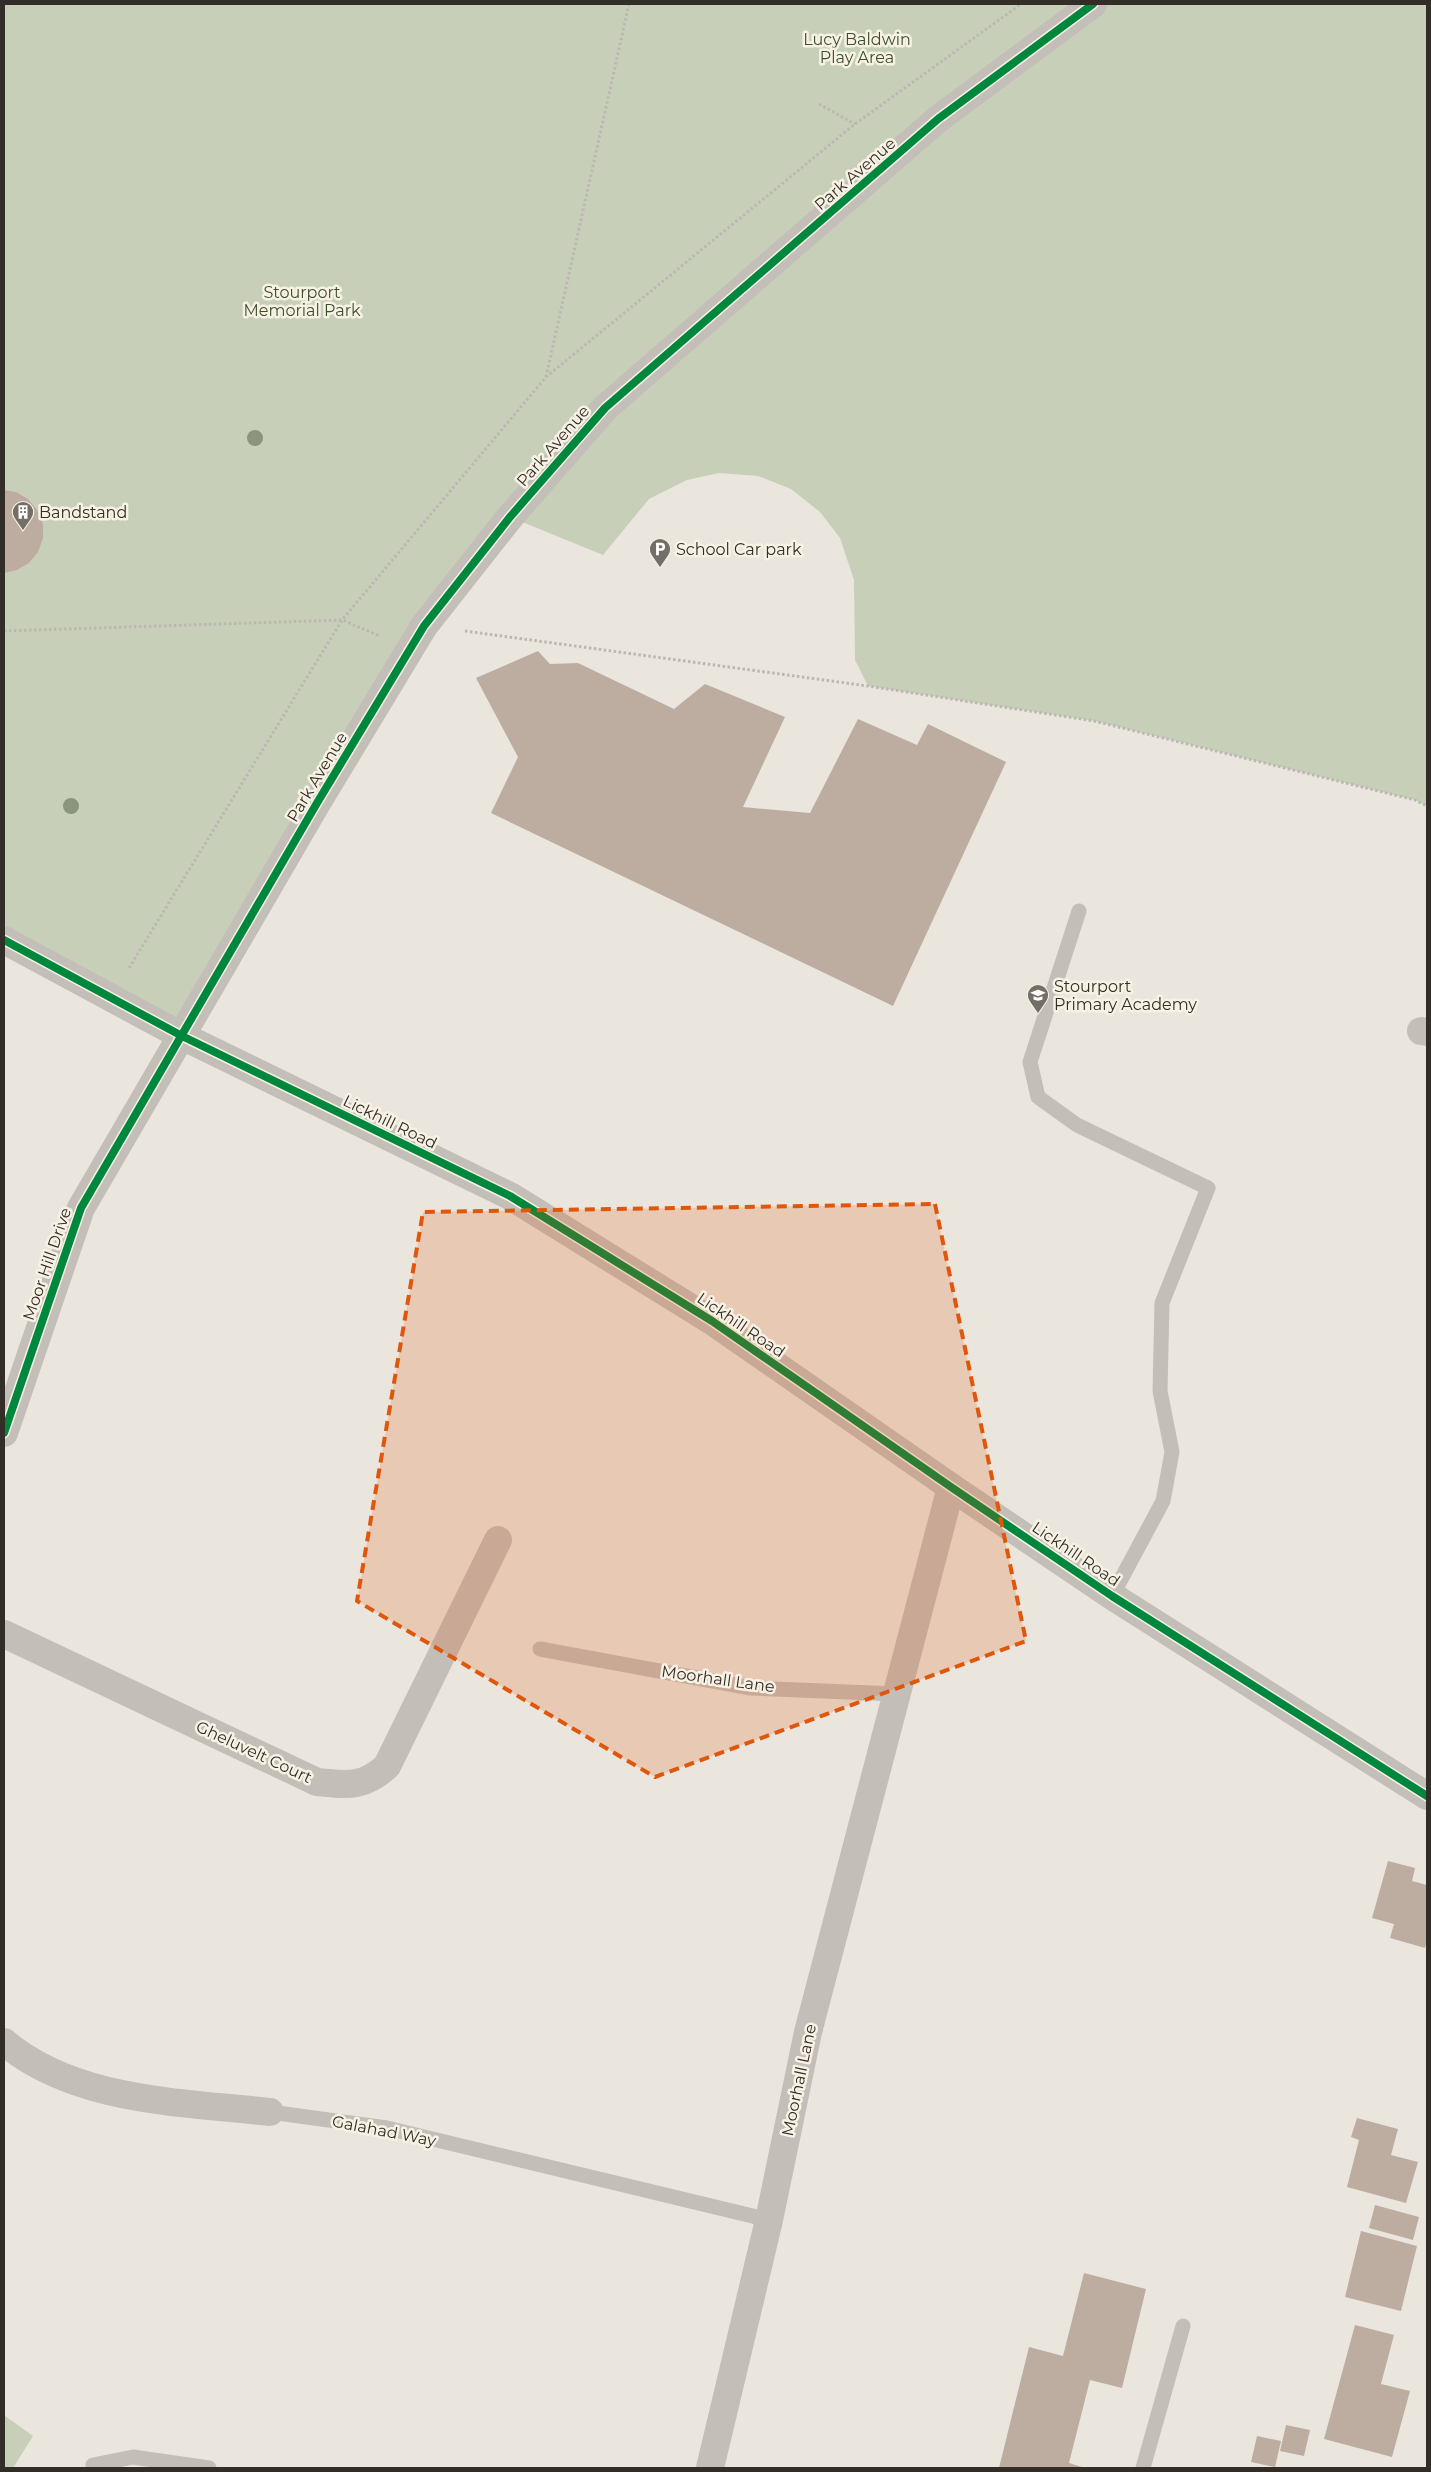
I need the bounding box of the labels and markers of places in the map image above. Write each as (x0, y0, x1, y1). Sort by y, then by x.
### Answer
building icon: Bandstand (11, 500, 35, 531)
place label: Bandstand (39, 503, 127, 522)
parking icon: School Car park (648, 537, 672, 568)
place label: School Car park (676, 540, 802, 559)
place label: Stourport Primary Academy (1054, 977, 1197, 1014)
school or university icon: Stourport Primary Academy (1026, 983, 1050, 1014)

